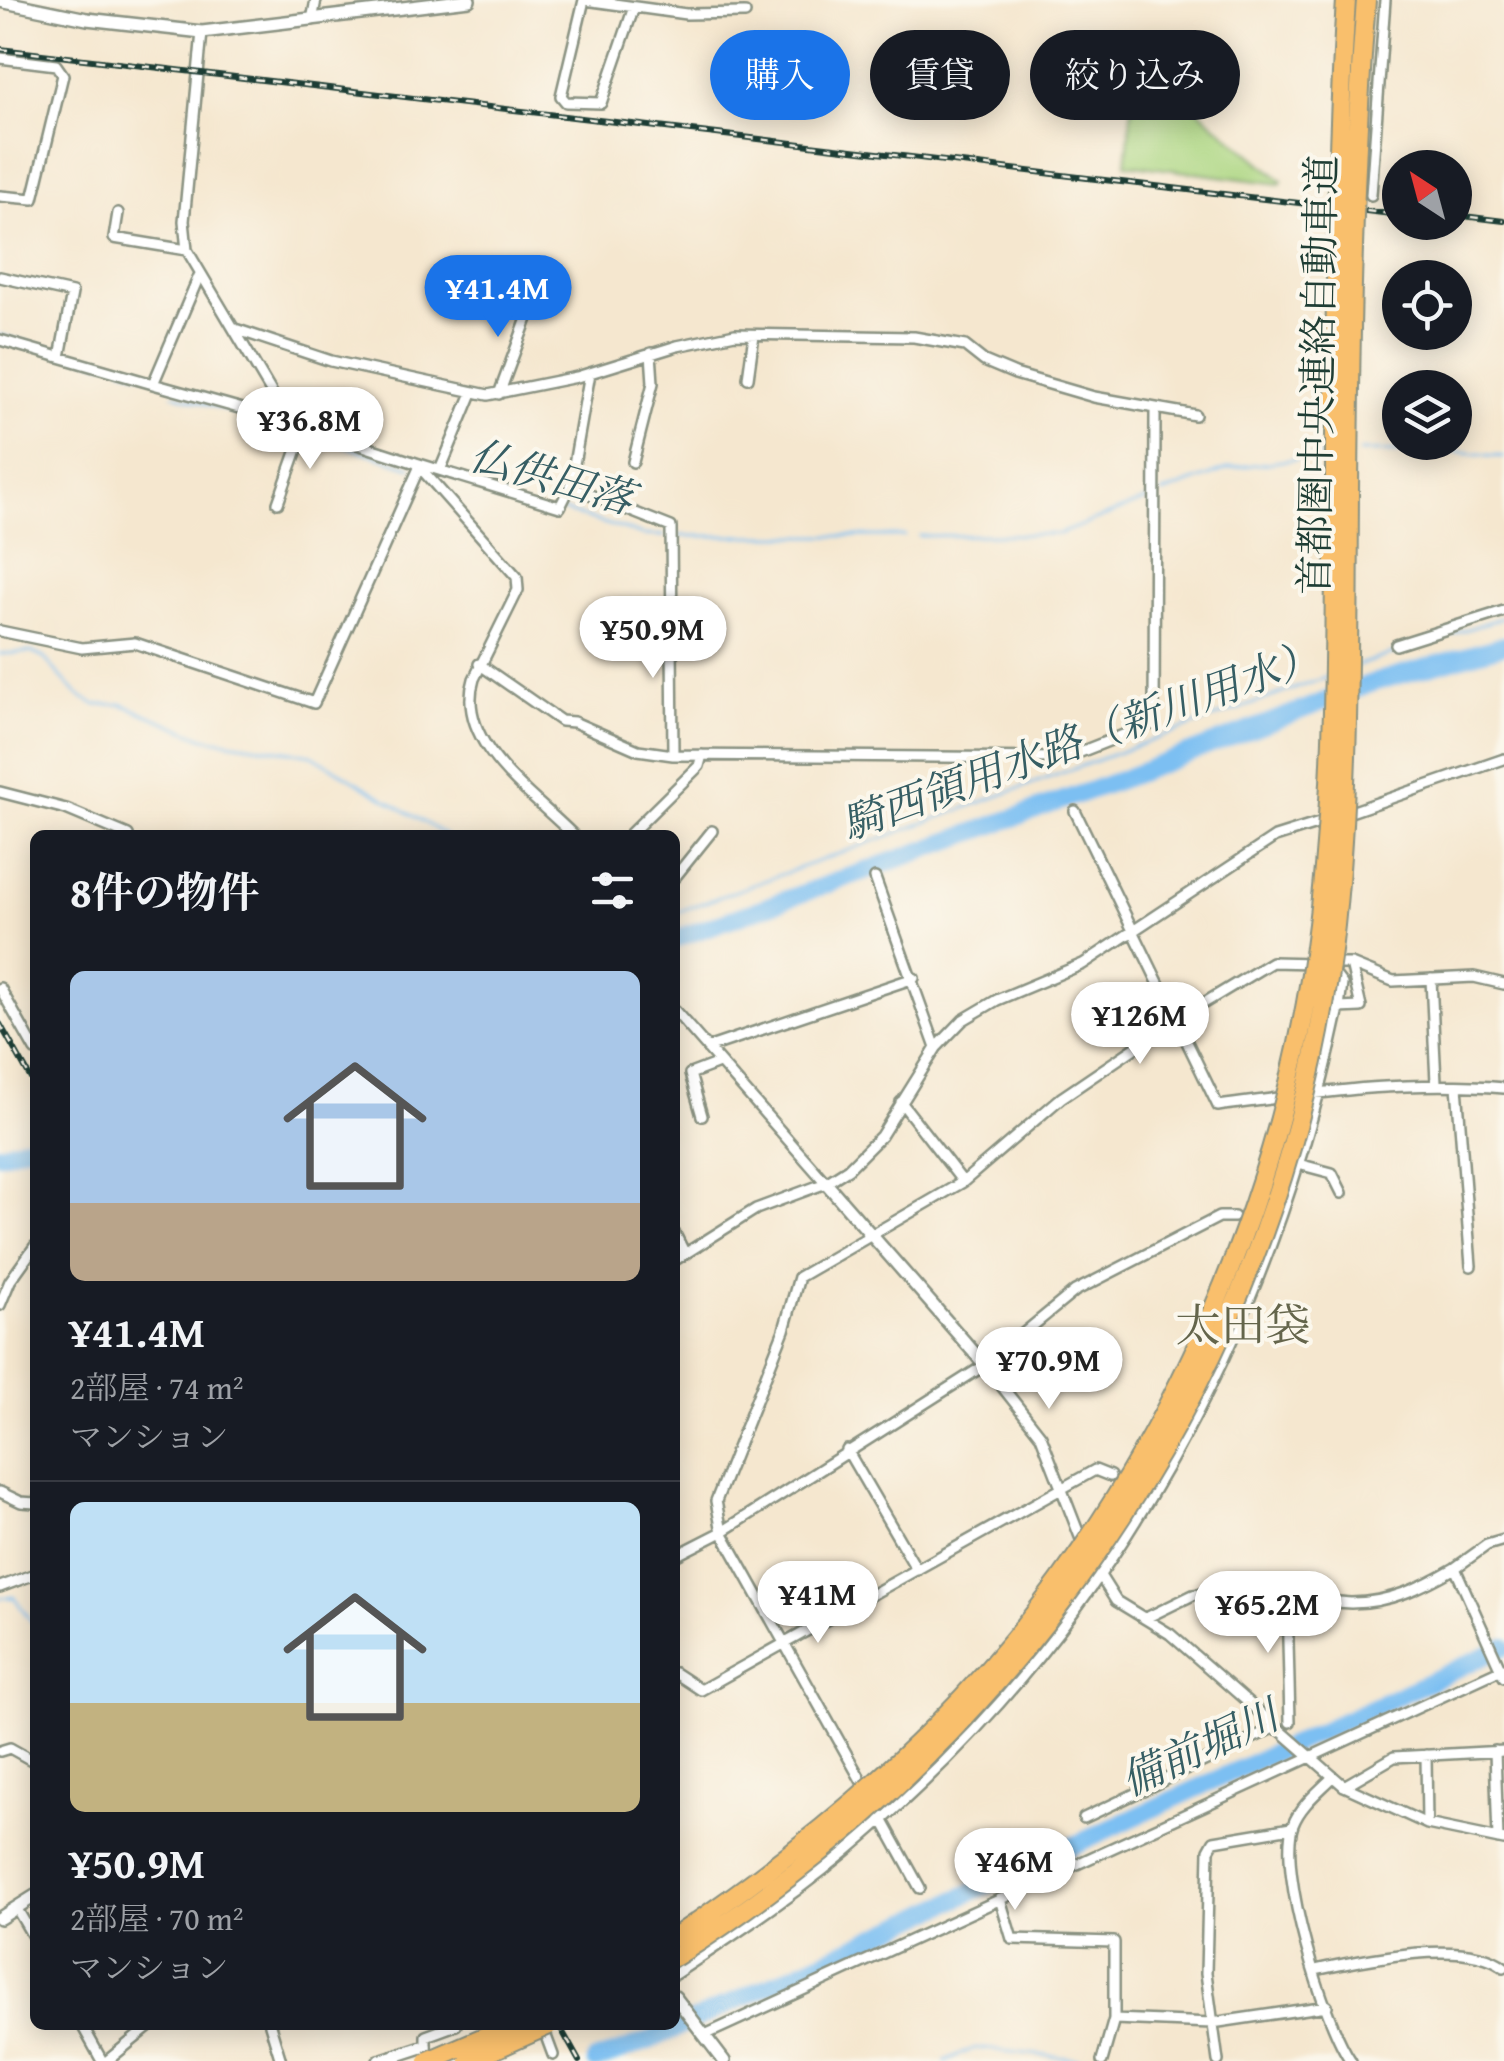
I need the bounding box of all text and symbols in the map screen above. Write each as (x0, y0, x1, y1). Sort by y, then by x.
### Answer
chip: 購入 (710, 30, 850, 120)
chip: 賃貸 (870, 30, 1010, 120)
chip: 絞り込み (1030, 30, 1240, 120)
north arrow (1382, 150, 1472, 240)
map controls (1382, 150, 1472, 460)
street label: 首都圏中央連絡自動車道 (1284, 155, 1350, 595)
pin: ¥41.4M (417, 255, 579, 340)
button: locate (1382, 260, 1472, 350)
text: ¥41.4M (447, 264, 549, 311)
button: layers (1382, 370, 1472, 460)
pin: ¥36.8M (229, 387, 391, 472)
text: ¥36.8M (259, 396, 361, 443)
water label: 仏供田落 (463, 424, 647, 530)
pin: ¥50.9M (572, 596, 734, 681)
text: ¥50.9M (602, 605, 704, 652)
water label: 騎西領用水路（新川用水） (833, 624, 1327, 854)
text: 8件の物件 (70, 861, 260, 922)
icon: filters (585, 863, 640, 918)
pin: ¥126M (1070, 982, 1210, 1067)
text: ¥126M (1093, 991, 1187, 1038)
icon: home (265, 1036, 445, 1216)
district label: 太田袋 (1175, 1292, 1311, 1357)
text: ¥41.4M (70, 1301, 205, 1362)
pin: ¥70.9M (968, 1327, 1130, 1412)
text: ¥70.9M (998, 1336, 1100, 1383)
text: 2部屋 · 74 m² (70, 1364, 244, 1411)
text: マンション (70, 1413, 229, 1460)
pin: ¥41M (759, 1561, 877, 1646)
icon: home (265, 1567, 445, 1747)
text: ¥41M (779, 1570, 857, 1617)
pin: ¥65.2M (1187, 1571, 1349, 1656)
text: ¥65.2M (1217, 1580, 1319, 1627)
water label: 備前堀川 (1110, 1682, 1292, 1810)
pin: ¥46M (956, 1828, 1074, 1913)
text: ¥50.9M (70, 1832, 205, 1893)
text: ¥46M (976, 1837, 1054, 1884)
text: 2部屋 · 70 m² (70, 1895, 244, 1942)
text: マンション (70, 1944, 229, 1991)

